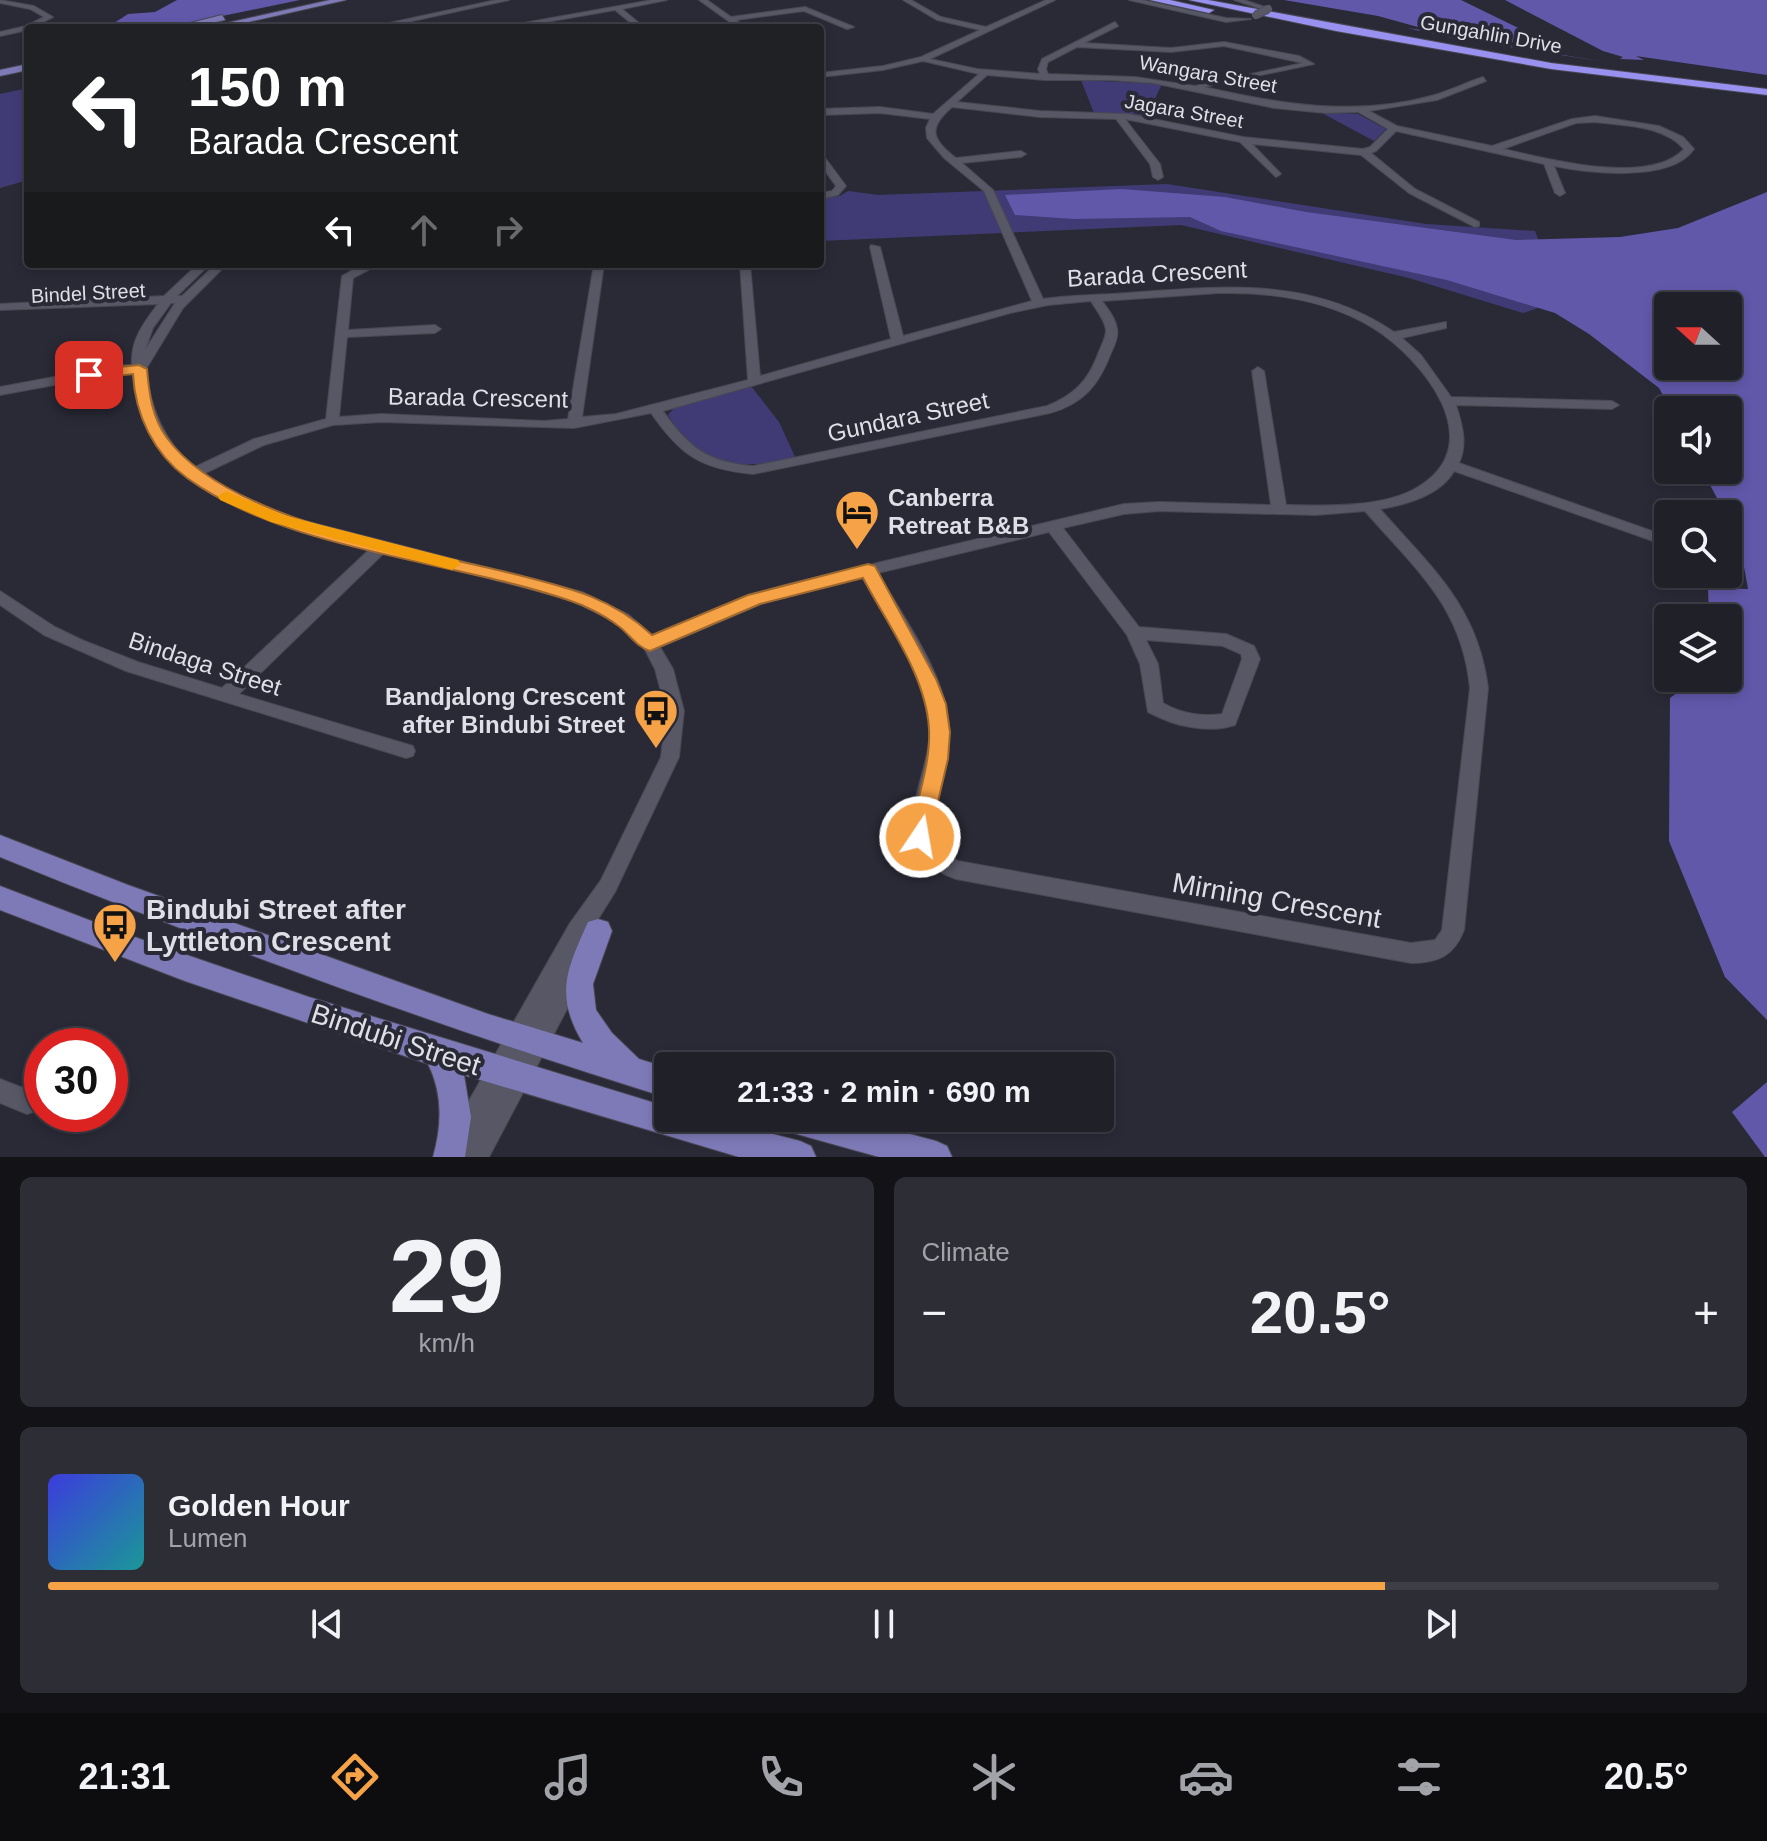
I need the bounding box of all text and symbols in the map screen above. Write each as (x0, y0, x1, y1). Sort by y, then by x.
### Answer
street label: Gungahlin Drive (1418, 11, 1564, 57)
street label: Wangara Street (1137, 51, 1279, 97)
text: 150 m (188, 55, 347, 118)
icon: left (56, 56, 160, 160)
street label: Jagara Street (1123, 90, 1245, 132)
text: Barada Crescent (188, 121, 458, 162)
icon: left (318, 208, 362, 252)
icon: ahead (402, 208, 446, 252)
icon: right (486, 208, 530, 252)
street label: Barada Crescent (1066, 255, 1248, 292)
street label: Bindel Street (30, 279, 146, 307)
north arrow (1654, 292, 1742, 380)
map controls (1654, 292, 1742, 692)
pin (55, 341, 123, 409)
icon: arrive (67, 353, 111, 397)
street label: Barada Crescent (388, 382, 569, 413)
street label: Gundara Street (825, 386, 991, 447)
button: sound (1654, 396, 1742, 484)
place label: Canberra Retreat B&B (888, 484, 1029, 539)
hotel icon: Canberra Retreat B&B (833, 488, 881, 551)
button: search (1654, 500, 1742, 588)
button: layers (1654, 604, 1742, 692)
street label: Bindaga Street (125, 626, 285, 701)
place label: Bandjalong Crescent after Bindubi Street (385, 683, 625, 738)
bus stop icon: Bandjalong Crescent after Bindubi Street (632, 687, 680, 750)
position arrow (878, 795, 962, 879)
street label: Mirning Crescent (1170, 867, 1384, 934)
place label: Bindubi Street after Lyttleton Crescent (146, 894, 406, 957)
bus stop icon: Bindubi Street after Lyttleton Crescent (91, 901, 139, 964)
street label: Bindubi Street (307, 998, 484, 1081)
speed limit sign: 30 (24, 1028, 128, 1132)
text: 21:33 · 2 min · 690 m (737, 1075, 1031, 1108)
text: 29 (389, 1218, 505, 1334)
text: Climate (922, 1237, 1010, 1267)
text: 20.5° (1250, 1279, 1391, 1346)
text: − (922, 1288, 947, 1337)
text: + (1693, 1288, 1719, 1337)
text: km/h (419, 1328, 475, 1358)
text: Golden Hour (168, 1489, 350, 1522)
text: Lumen (168, 1523, 248, 1553)
icon: previous (305, 1602, 349, 1646)
icon: pause (862, 1602, 906, 1646)
icon: next (1419, 1602, 1463, 1646)
icon: directions (327, 1749, 383, 1805)
icon: music (540, 1749, 596, 1805)
icon: phone (753, 1749, 809, 1805)
icon: climate (966, 1749, 1022, 1805)
icon: car (1178, 1749, 1234, 1805)
icon: filters (1391, 1749, 1447, 1805)
text: 21:31 (78, 1756, 170, 1797)
text: 20.5° (1604, 1756, 1689, 1797)

